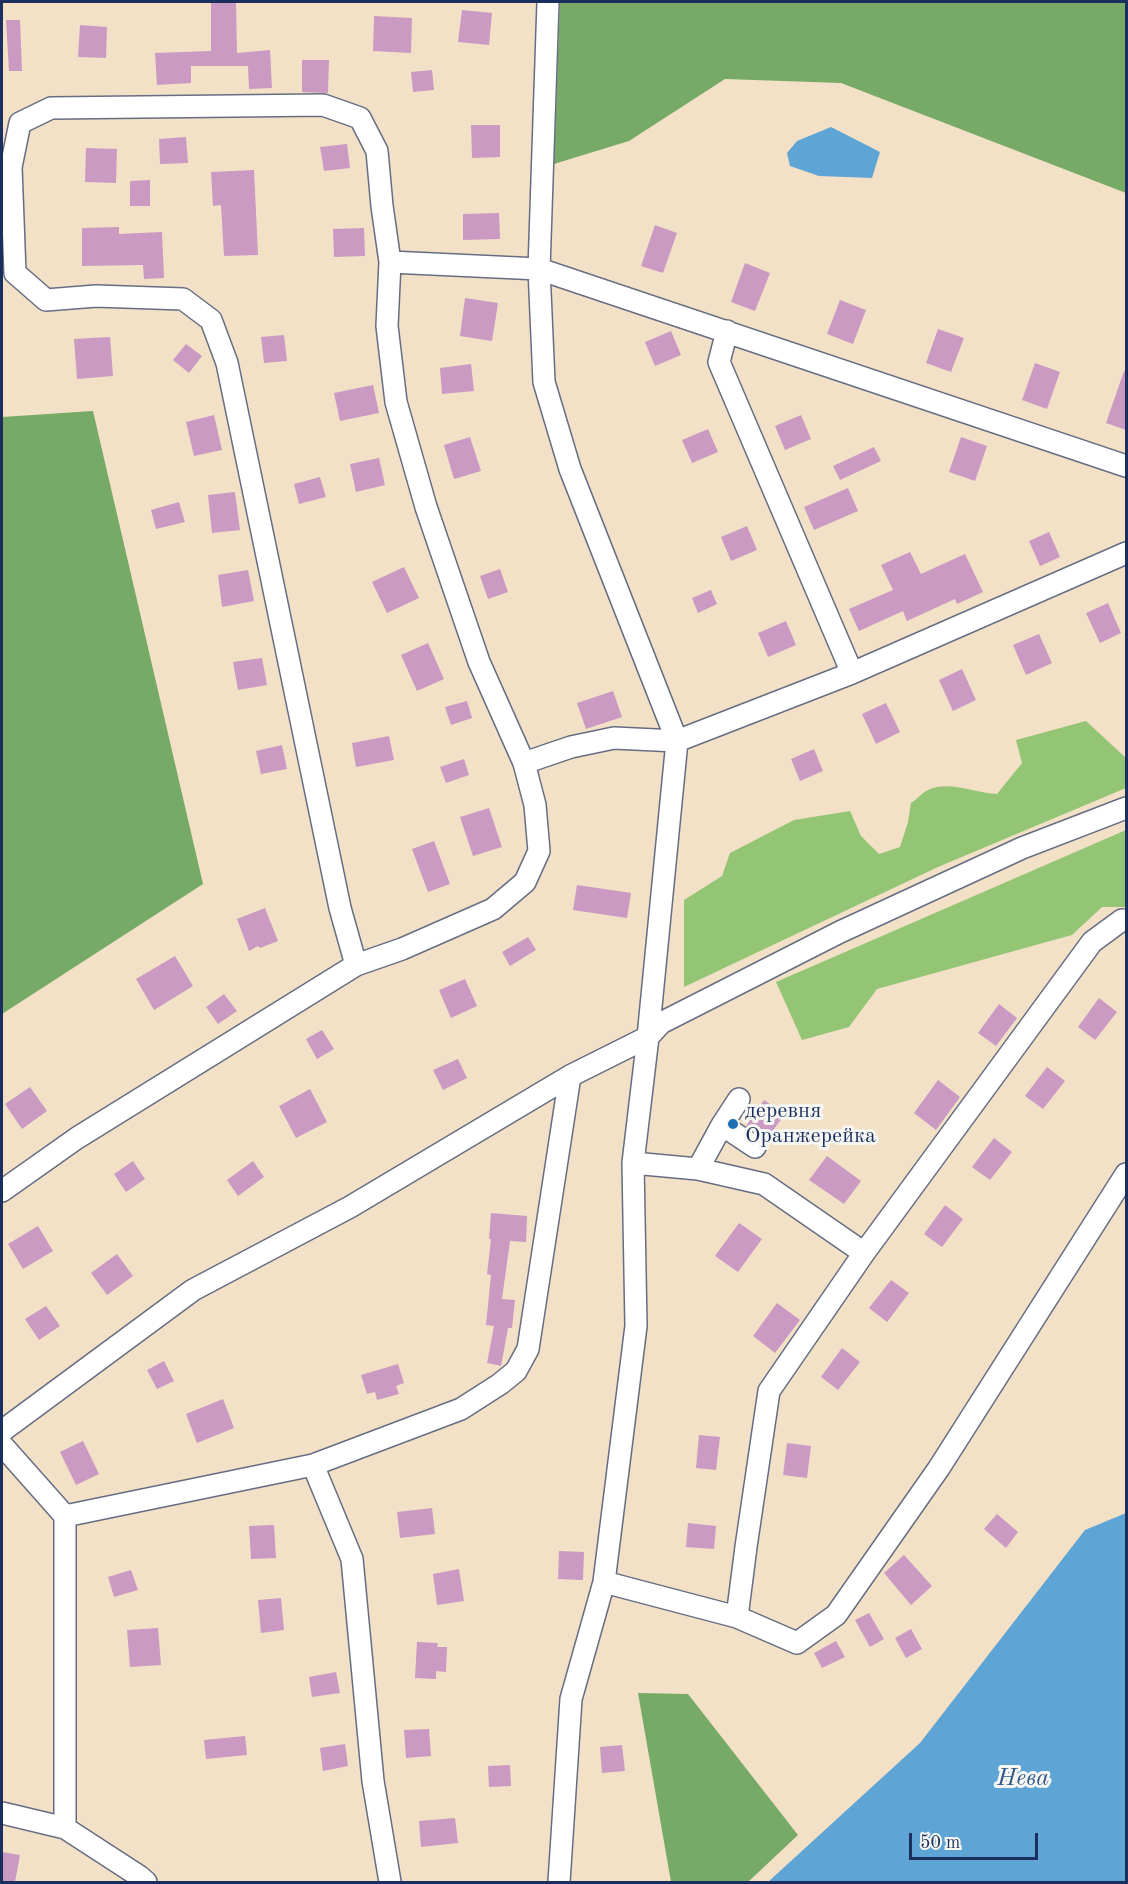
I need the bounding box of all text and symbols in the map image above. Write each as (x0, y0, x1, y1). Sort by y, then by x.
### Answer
place label: деревня Оранжерейка (745, 1098, 876, 1150)
marker: деревня Оранжерейка (726, 1117, 740, 1131)
water label: Нева (997, 1765, 1049, 1793)
scale bar (912, 1821, 1041, 1859)
text: 50 m (920, 1834, 960, 1852)

